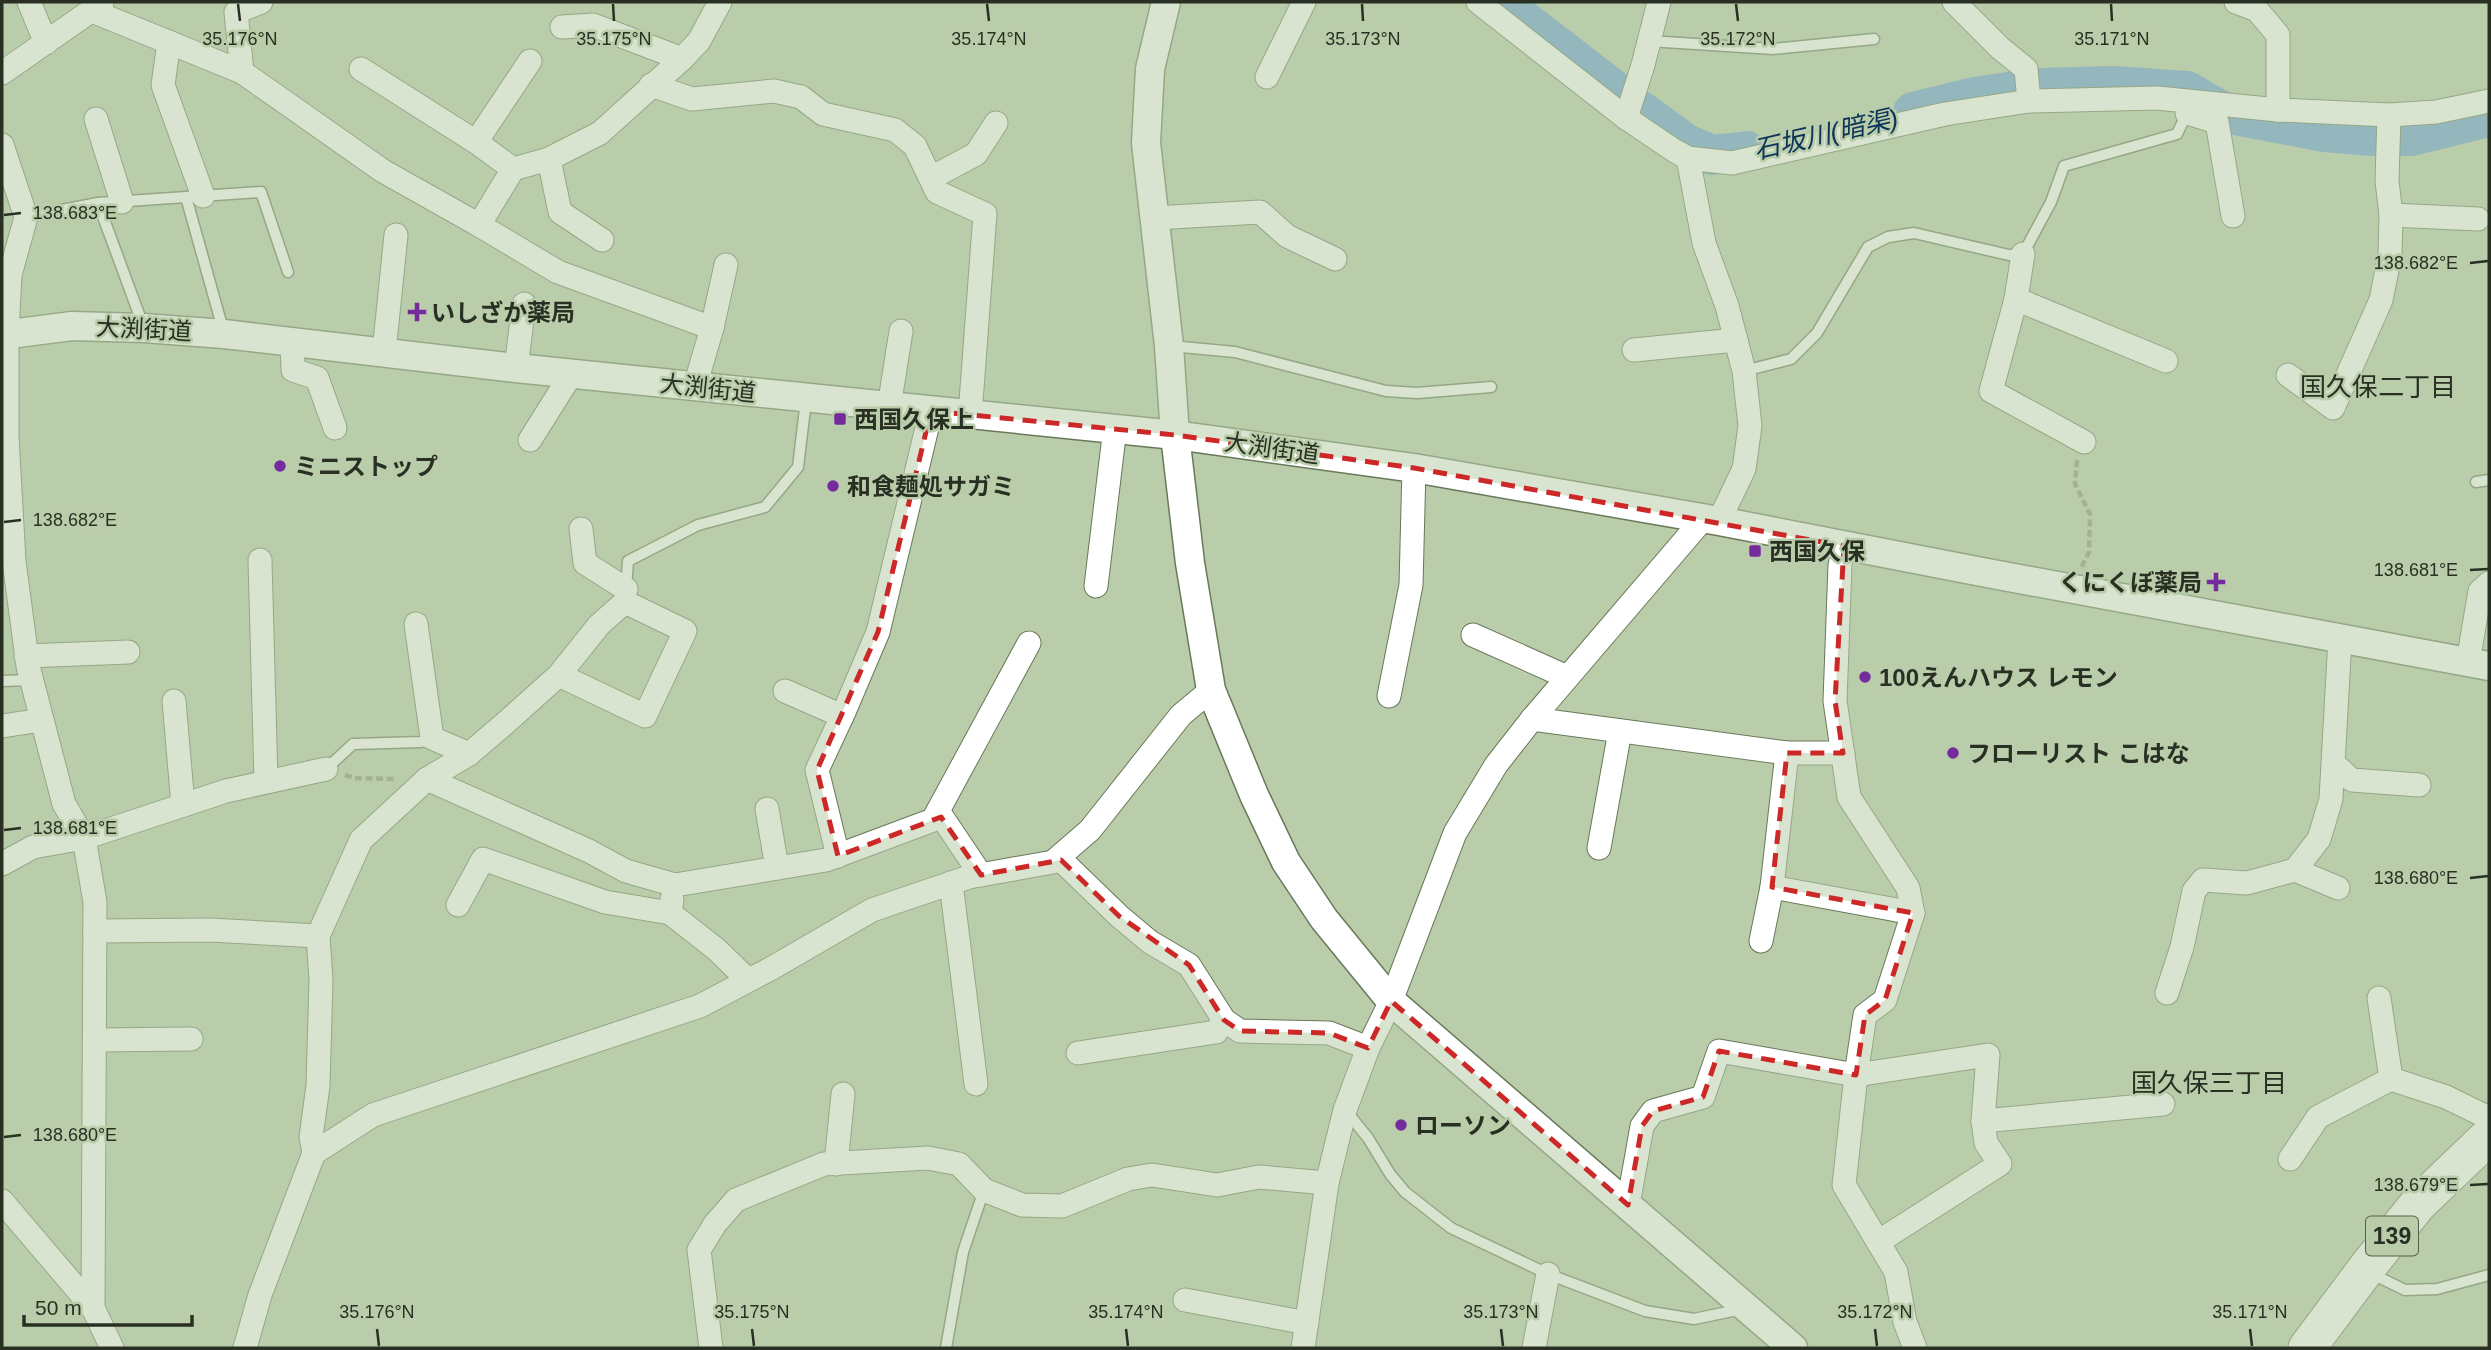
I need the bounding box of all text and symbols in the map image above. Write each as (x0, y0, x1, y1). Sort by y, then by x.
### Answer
text: 35.176°N (202, 29, 278, 49)
text: 35.175°N (576, 29, 652, 49)
text: 35.174°N (951, 29, 1027, 49)
text: 35.173°N (1325, 29, 1401, 49)
text: 35.172°N (1700, 29, 1776, 49)
text: 35.171°N (2074, 29, 2150, 49)
water label: 石坂川(暗渠) (1751, 103, 1901, 165)
text: 138.683°E (33, 203, 117, 223)
text: 138.682°E (2374, 253, 2458, 273)
place label: いしざか薬局 (431, 299, 575, 326)
marker: いしざか薬局 (409, 304, 425, 320)
street label: 大渕街道 (95, 313, 193, 345)
street label: 大渕街道 (659, 370, 757, 406)
district label: 国久保二丁目 (2300, 372, 2456, 402)
place label: 西国久保上 (854, 406, 974, 433)
marker: 西国久保上 (832, 411, 848, 427)
street label: 大渕街道 (1223, 428, 1321, 468)
place label: ミニストップ (294, 453, 438, 480)
marker: ミニストップ (272, 458, 288, 474)
place label: 和食麺処サガミ (847, 473, 1015, 500)
marker: 和食麺処サガミ (825, 478, 841, 494)
text: 138.682°E (33, 510, 117, 530)
place label: 西国久保 (1769, 538, 1865, 565)
marker: 西国久保 (1747, 543, 1763, 559)
text: 138.681°E (2374, 560, 2458, 580)
place label: くにくぼ薬局 (2058, 569, 2202, 596)
marker: くにくぼ薬局 (2208, 574, 2224, 590)
place label: 100えんハウス レモン (1879, 664, 2118, 691)
marker: 100えんハウス レモン (1857, 669, 1873, 685)
place label: フローリスト こはな (1967, 740, 2190, 767)
marker: フローリスト こはな (1945, 745, 1961, 761)
text: 138.681°E (33, 818, 117, 838)
text: 138.680°E (2374, 868, 2458, 888)
district label: 国久保三丁目 (2131, 1068, 2287, 1098)
place label: ローソン (1415, 1112, 1511, 1139)
marker: ローソン (1393, 1117, 1409, 1133)
text: 138.680°E (33, 1125, 117, 1145)
text: 138.679°E (2374, 1175, 2458, 1195)
road number: 139 (2366, 1217, 2418, 1256)
scale bar (24, 1284, 192, 1328)
text: 50 m (35, 1296, 82, 1319)
text: 35.176°N (339, 1302, 415, 1322)
text: 35.175°N (714, 1302, 790, 1322)
text: 35.174°N (1088, 1302, 1164, 1322)
text: 35.173°N (1463, 1302, 1539, 1322)
text: 35.172°N (1837, 1302, 1913, 1322)
text: 35.171°N (2212, 1302, 2288, 1322)

